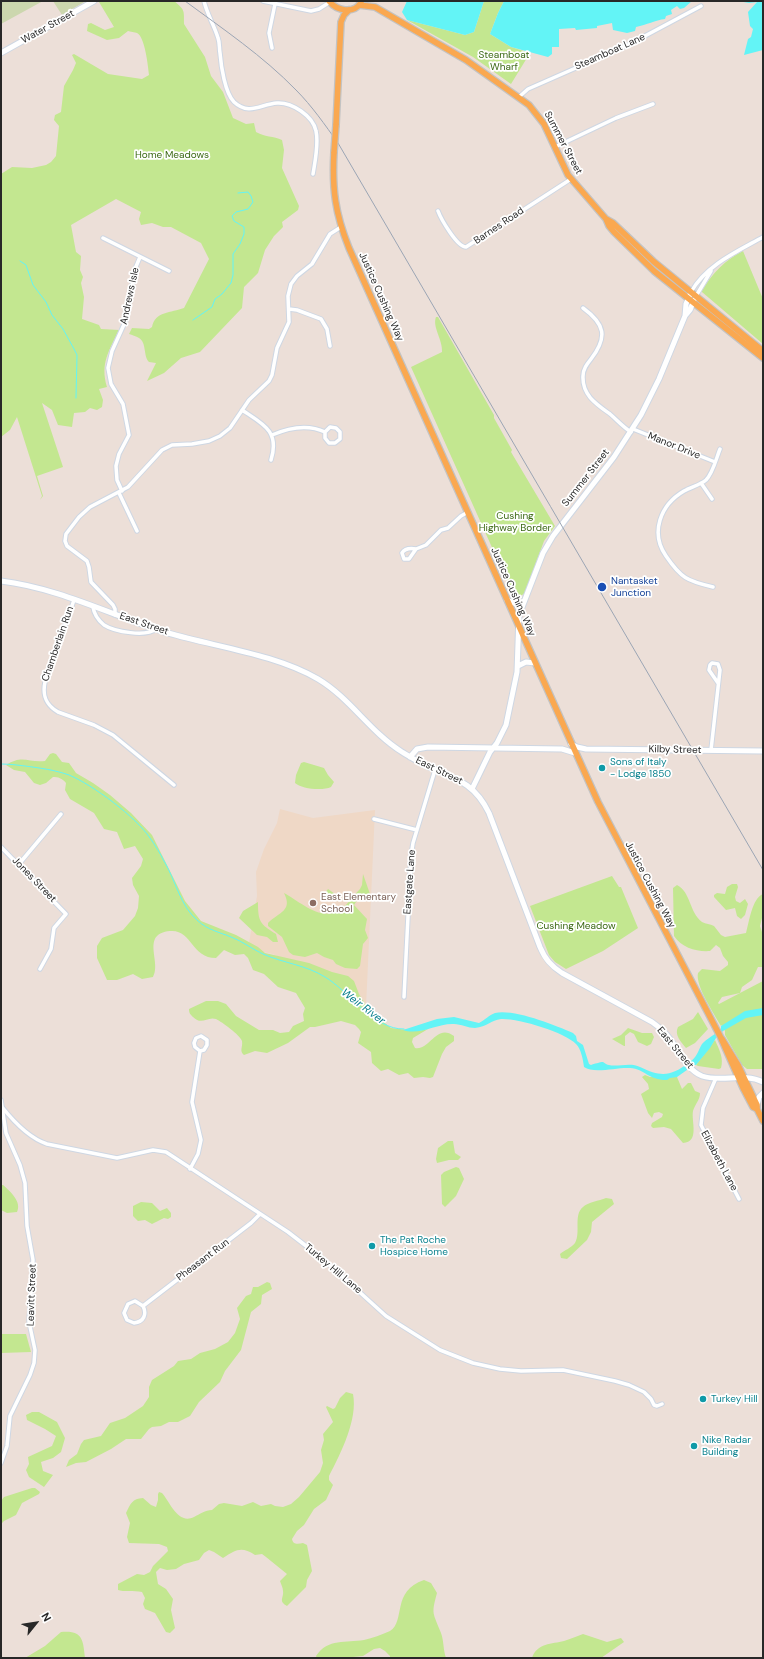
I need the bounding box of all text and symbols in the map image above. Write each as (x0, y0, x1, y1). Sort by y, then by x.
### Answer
street label: Water Street (19, 8, 77, 46)
street label: Steamboat Lane (573, 31, 647, 73)
park label: Steamboat Wharf (478, 49, 530, 72)
street label: Summer Street (541, 109, 585, 177)
park label: Home Meadows (135, 149, 209, 161)
street label: Barnes Road (472, 205, 526, 247)
street label: Justice Cushing Way (356, 251, 406, 343)
street label: Andrews Isle (118, 266, 142, 326)
street label: Manor Drive (646, 430, 702, 462)
street label: Summer Street (560, 447, 612, 509)
park label: Cushing Highway Border (479, 510, 551, 534)
street label: Justice Cushing Way (488, 546, 538, 638)
place label: Nantasket Junction (611, 575, 658, 598)
marker: Nantasket Junction (596, 581, 608, 593)
street label: Chamberlain Run (40, 605, 76, 683)
street label: East Street (118, 610, 170, 638)
street label: Kilby Street (648, 744, 702, 756)
street label: East Street (414, 754, 464, 788)
place label: Sons of Italy - Lodge 1850 (610, 756, 671, 780)
marker: Sons of Italy - Lodge 1850 (597, 763, 607, 773)
street label: Justice Cushing Way (622, 840, 678, 930)
street label: Eastgate Lane (402, 849, 418, 915)
street label: Jones Street (9, 855, 59, 905)
place label: East Elementary School (321, 891, 396, 914)
marker: East Elementary School (308, 898, 318, 908)
park label: Cushing Meadow (536, 920, 616, 932)
water label: Weir River (338, 986, 388, 1028)
street label: East Street (654, 1025, 696, 1071)
street label: Elizabeth Lane (698, 1129, 740, 1193)
place label: The Pat Roche Hospice Home (380, 1234, 448, 1258)
street label: Pheasant Run (174, 1236, 232, 1284)
street label: Turkey Hill Lane (302, 1241, 364, 1297)
marker: The Pat Roche Hospice Home (367, 1241, 377, 1251)
street label: Leavitt Street (25, 1264, 39, 1326)
place label: Turkey Hill (711, 1393, 758, 1405)
marker: Turkey Hill (698, 1394, 708, 1404)
place label: Nike Radar Building (702, 1434, 751, 1458)
marker: Nike Radar Building (689, 1441, 699, 1451)
north arrow (16, 1603, 56, 1643)
text: N (38, 1610, 54, 1624)

